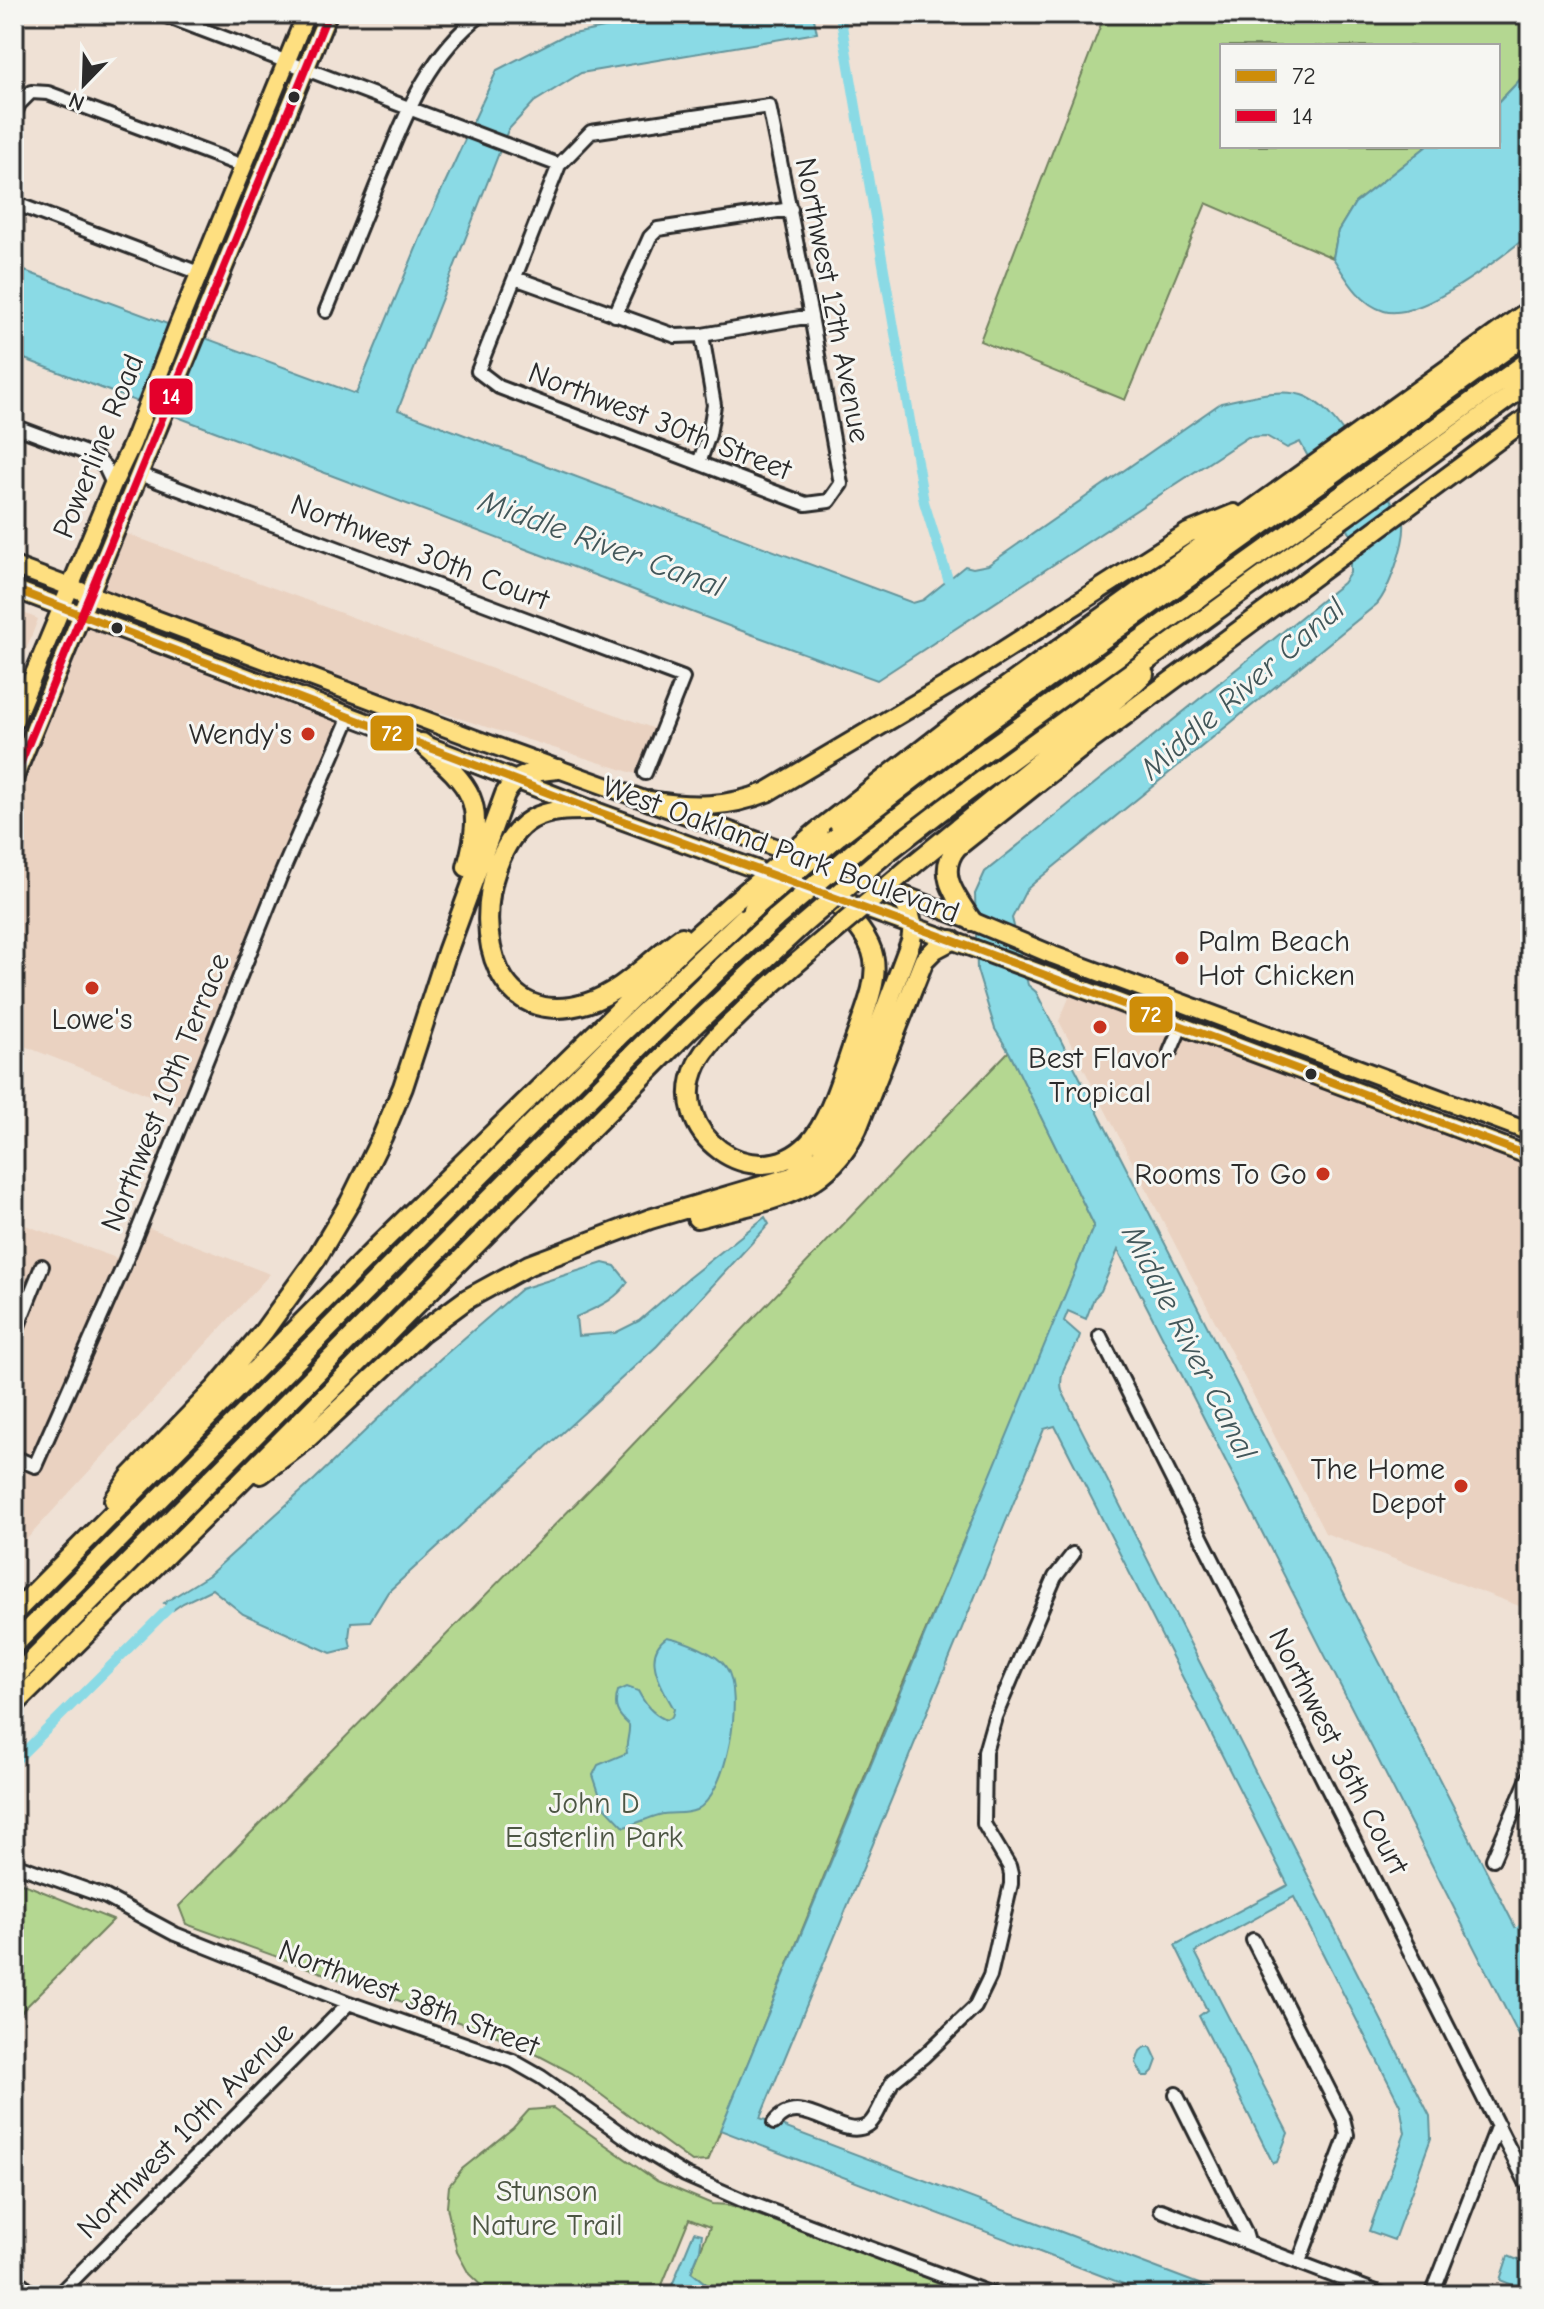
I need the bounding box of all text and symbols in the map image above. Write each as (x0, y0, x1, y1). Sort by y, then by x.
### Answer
north arrow (44, 44, 124, 124)
legend (1220, 44, 1500, 148)
text: 72 (1292, 62, 1316, 90)
text: N (65, 87, 88, 116)
unlabelled marker (286, 89, 302, 105)
text: 14 (1292, 102, 1313, 130)
street label: Northwest 12th Avenue (788, 155, 877, 445)
street label: Powerline Road (46, 349, 151, 543)
street label: Northwest 30th Street (523, 355, 798, 488)
line badge: 14 (148, 377, 194, 416)
text: 14 (162, 384, 180, 410)
water label: Middle River Canal (473, 482, 730, 605)
street label: Northwest 30th Court (286, 487, 555, 618)
water label: Middle River Canal (1132, 589, 1353, 788)
unlabelled marker (109, 620, 125, 636)
line badge: 72 (369, 714, 415, 752)
place label: Wendy's (189, 717, 292, 752)
text: 72 (382, 721, 402, 747)
marker: Wendy's (299, 725, 317, 743)
street label: West Oakland Park Boulevard (598, 769, 964, 930)
place label: Palm Beach Hot Chicken (1198, 924, 1355, 993)
street label: Northwest 10th Terrace (94, 948, 237, 1236)
marker: Palm Beach Hot Chicken (1173, 949, 1191, 967)
marker: Lowe's (83, 979, 101, 997)
line badge: 72 (1128, 995, 1174, 1034)
place label: Lowe's (52, 1002, 132, 1037)
text: 72 (1141, 1002, 1161, 1028)
marker: Best Flavor Tropical (1091, 1018, 1109, 1036)
place label: Best Flavor Tropical (1028, 1041, 1172, 1110)
unlabelled marker (1303, 1066, 1319, 1082)
place label: Rooms To Go (1134, 1157, 1307, 1192)
marker: Rooms To Go (1314, 1165, 1332, 1183)
water label: Middle River Canal (1114, 1218, 1265, 1467)
place label: The Home Depot (1311, 1452, 1446, 1521)
marker: The Home Depot (1452, 1477, 1470, 1495)
street label: Northwest 36th Court (1261, 1622, 1417, 1882)
park label: John D Easterlin Park (505, 1786, 684, 1855)
street label: Northwest 38th Street (274, 1933, 545, 2065)
street label: Northwest 10th Avenue (70, 2015, 301, 2246)
park label: Stunson Nature Trail (471, 2174, 623, 2243)

